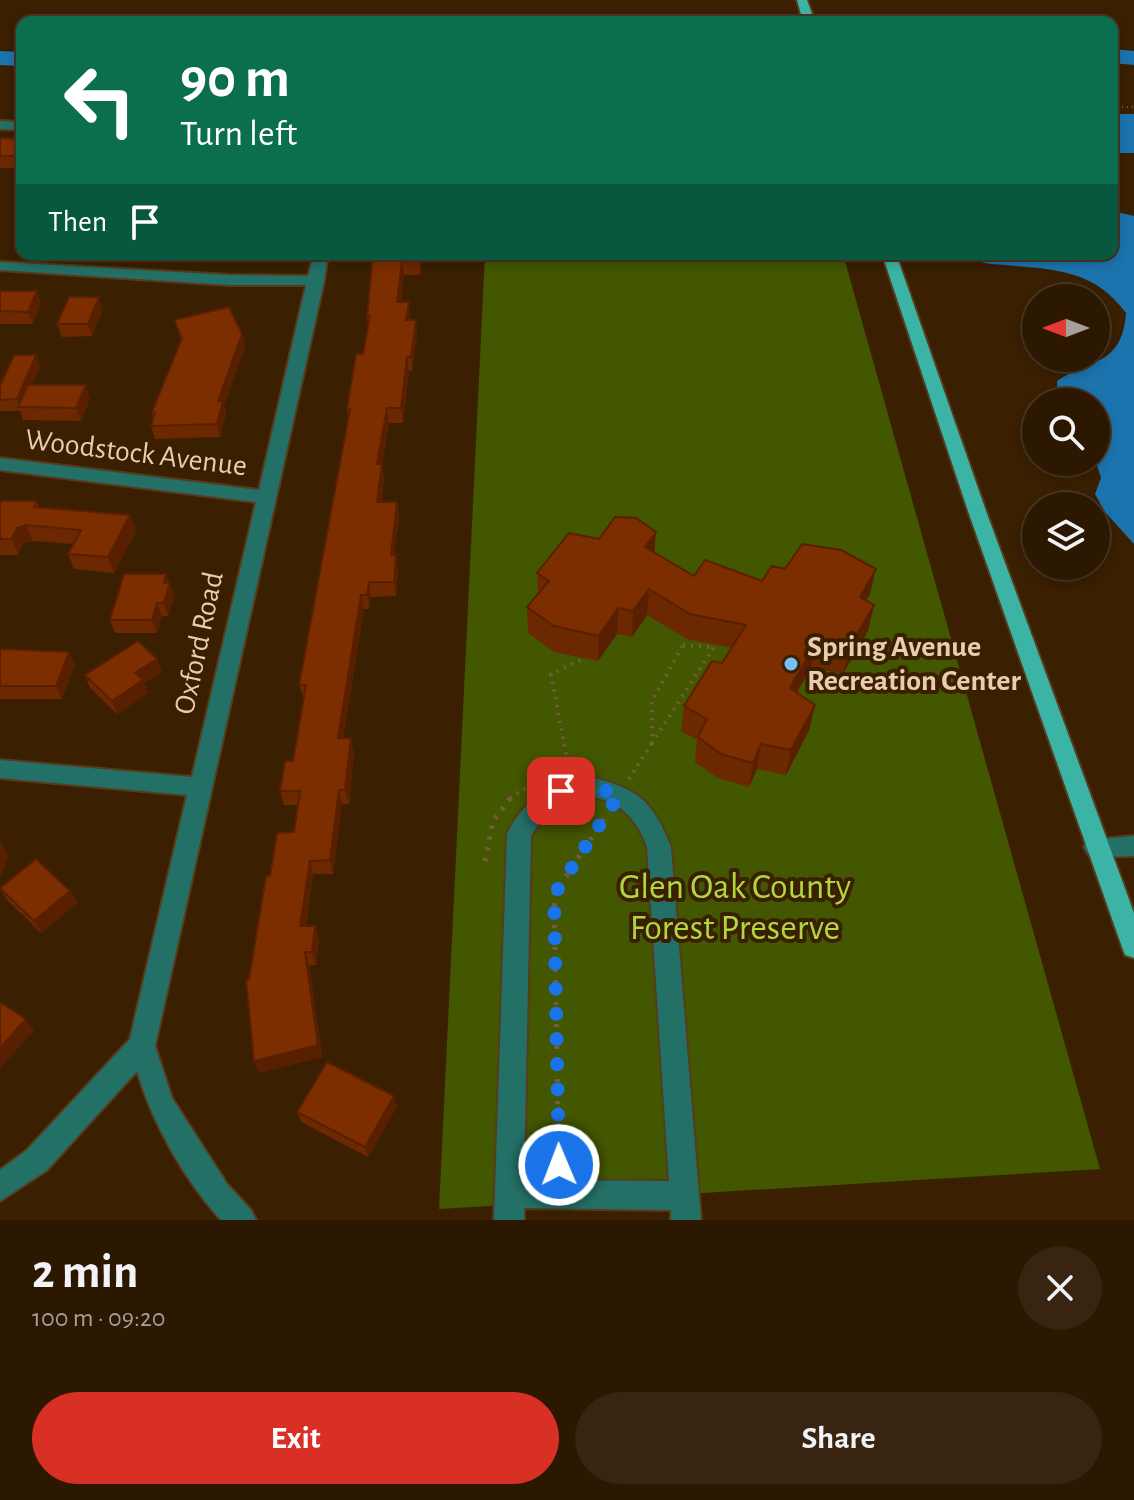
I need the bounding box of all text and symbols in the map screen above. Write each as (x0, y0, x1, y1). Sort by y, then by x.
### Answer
icon: left (48, 48, 152, 152)
text: 90 m (180, 51, 290, 107)
text: Turn left (180, 116, 297, 152)
icon: arrive (123, 200, 167, 244)
text: Then (48, 207, 107, 237)
north arrow (1022, 284, 1110, 372)
map controls (1022, 284, 1110, 580)
button: search (1022, 388, 1110, 476)
street label: Woodstock Avenue (23, 425, 249, 481)
button: layers (1022, 492, 1110, 580)
street label: Oxford Road (169, 569, 229, 717)
place label: Spring Avenue Recreation Center (807, 632, 1021, 696)
marker: Spring Avenue Recreation Center (782, 655, 800, 673)
pin (527, 757, 595, 825)
icon: arrive (539, 769, 583, 813)
park label: Glen Oak County Forest Preserve (619, 869, 851, 946)
position arrow (517, 1123, 601, 1207)
button: close (1018, 1246, 1102, 1330)
text: 2 min (32, 1249, 139, 1297)
text: 100 m · 09:20 (32, 1305, 165, 1331)
button: Exit (32, 1392, 559, 1484)
button: Share (575, 1392, 1102, 1484)

